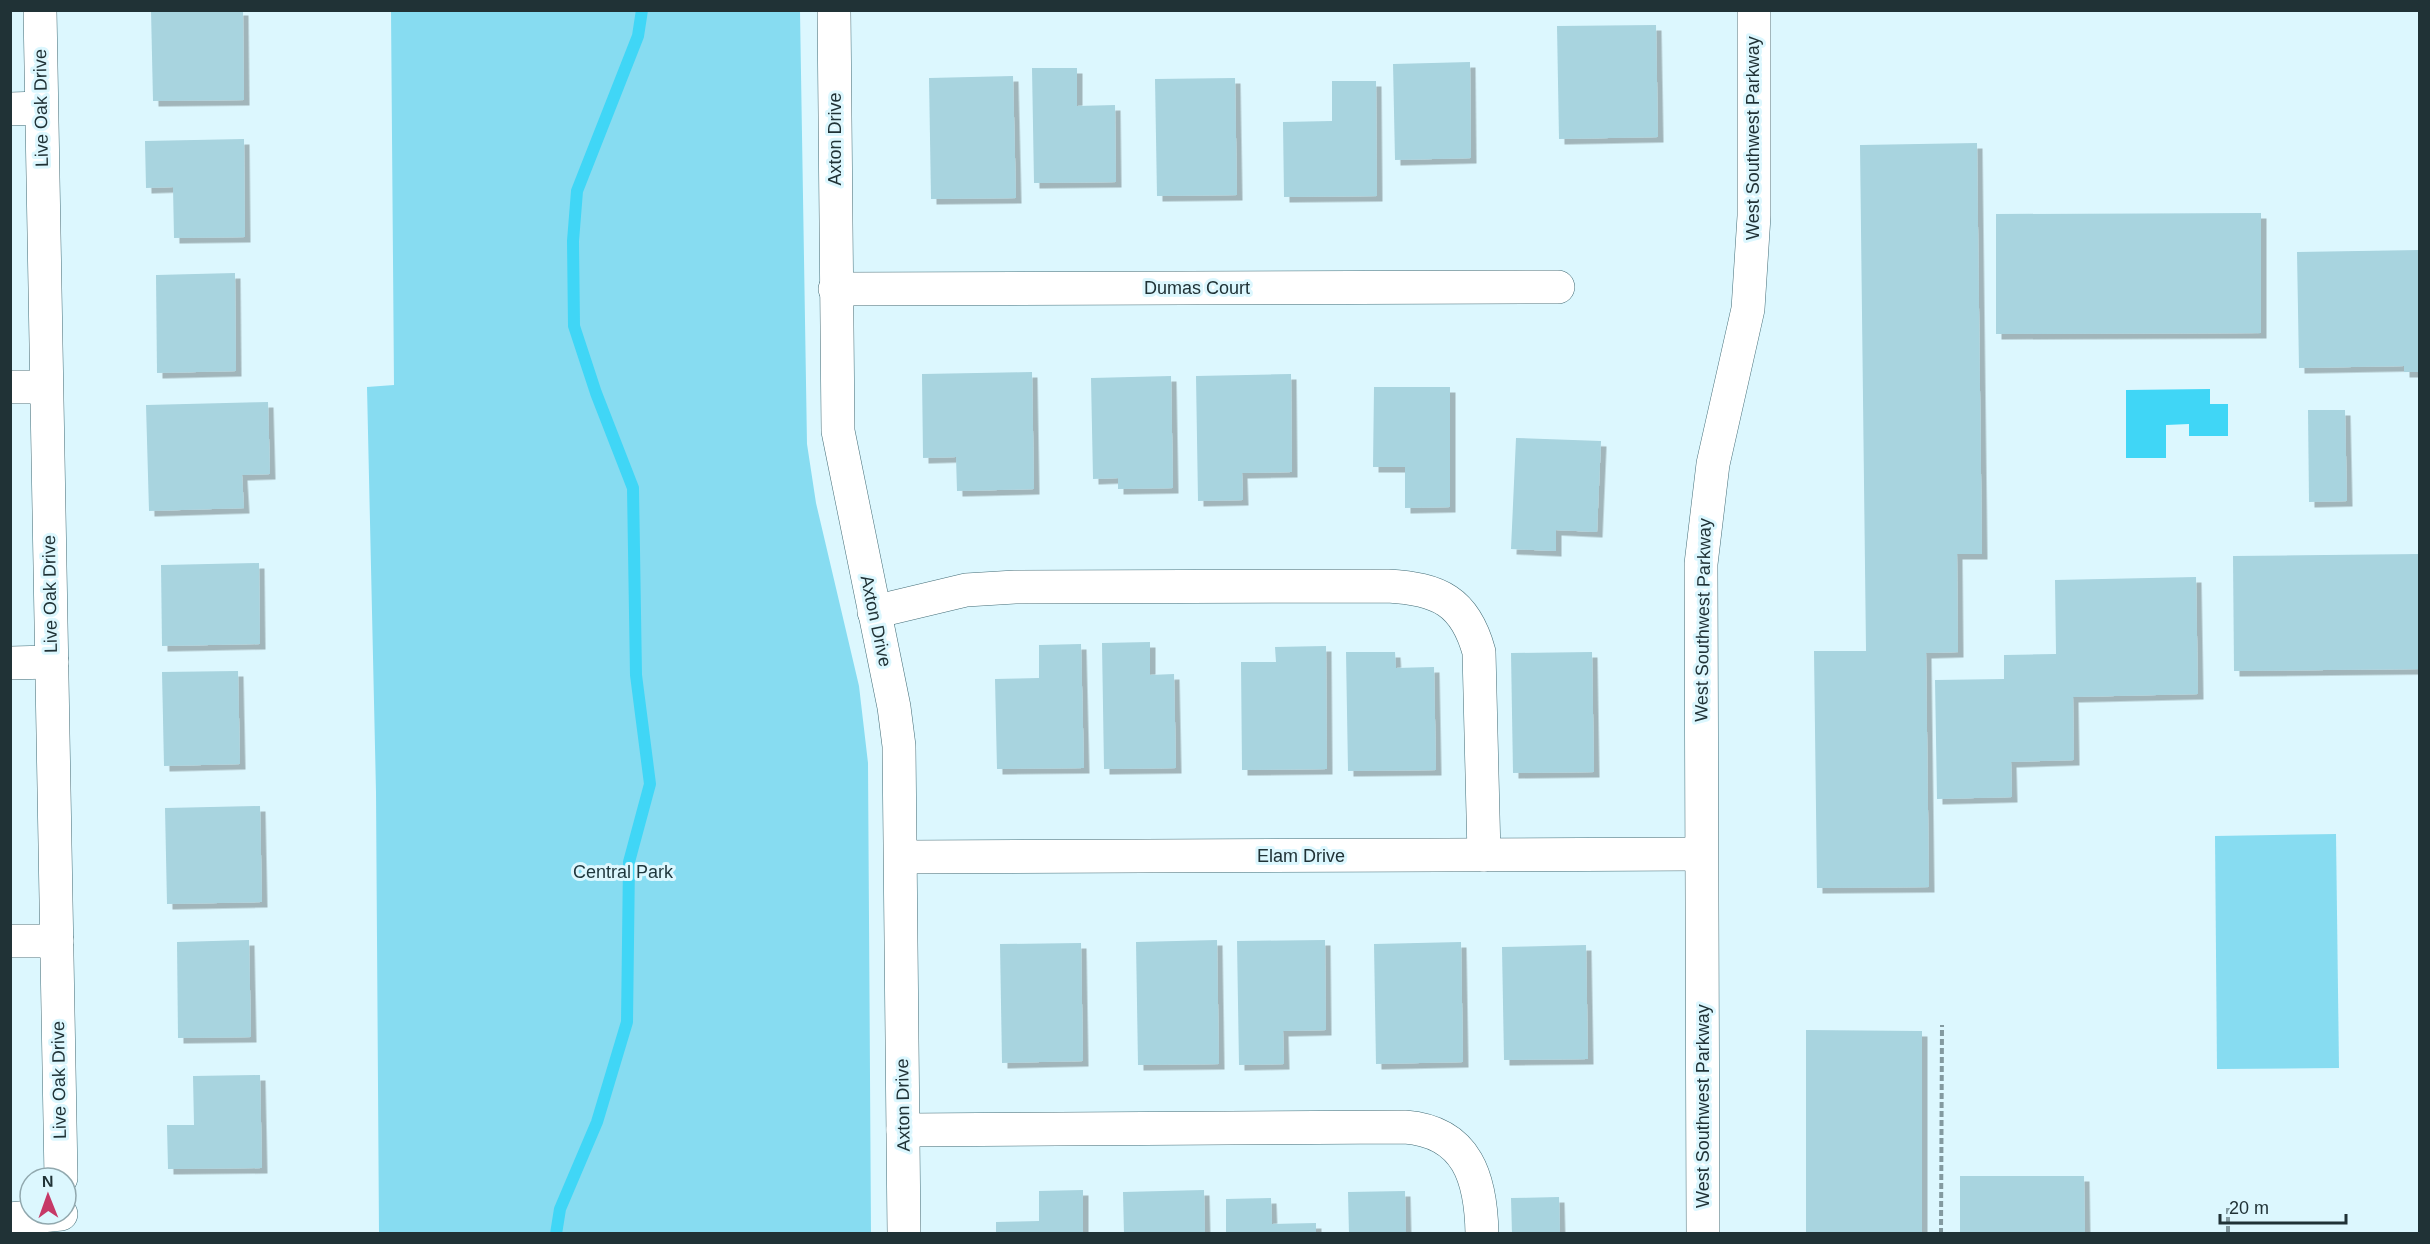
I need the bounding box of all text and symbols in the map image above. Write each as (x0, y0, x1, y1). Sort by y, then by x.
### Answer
street label: West Southwest Parkway (1743, 36, 1763, 240)
street label: Live Oak Drive (30, 49, 52, 167)
street label: Axton Drive (825, 92, 845, 186)
street label: Dumas Court (1144, 278, 1250, 298)
street label: West Southwest Parkway (1691, 518, 1715, 722)
street label: Live Oak Drive (39, 535, 61, 653)
street label: Axton Drive (857, 573, 895, 669)
street label: Elam Drive (1257, 846, 1345, 866)
park label: Central Park (573, 862, 674, 882)
street label: West Southwest Parkway (1693, 1004, 1713, 1208)
street label: Live Oak Drive (48, 1021, 70, 1139)
street label: Axton Drive (892, 1058, 914, 1152)
north arrow (18, 1166, 78, 1226)
text: N (42, 1173, 54, 1190)
scale bar (2220, 1187, 2346, 1225)
text: 20 m (2229, 1198, 2269, 1218)

